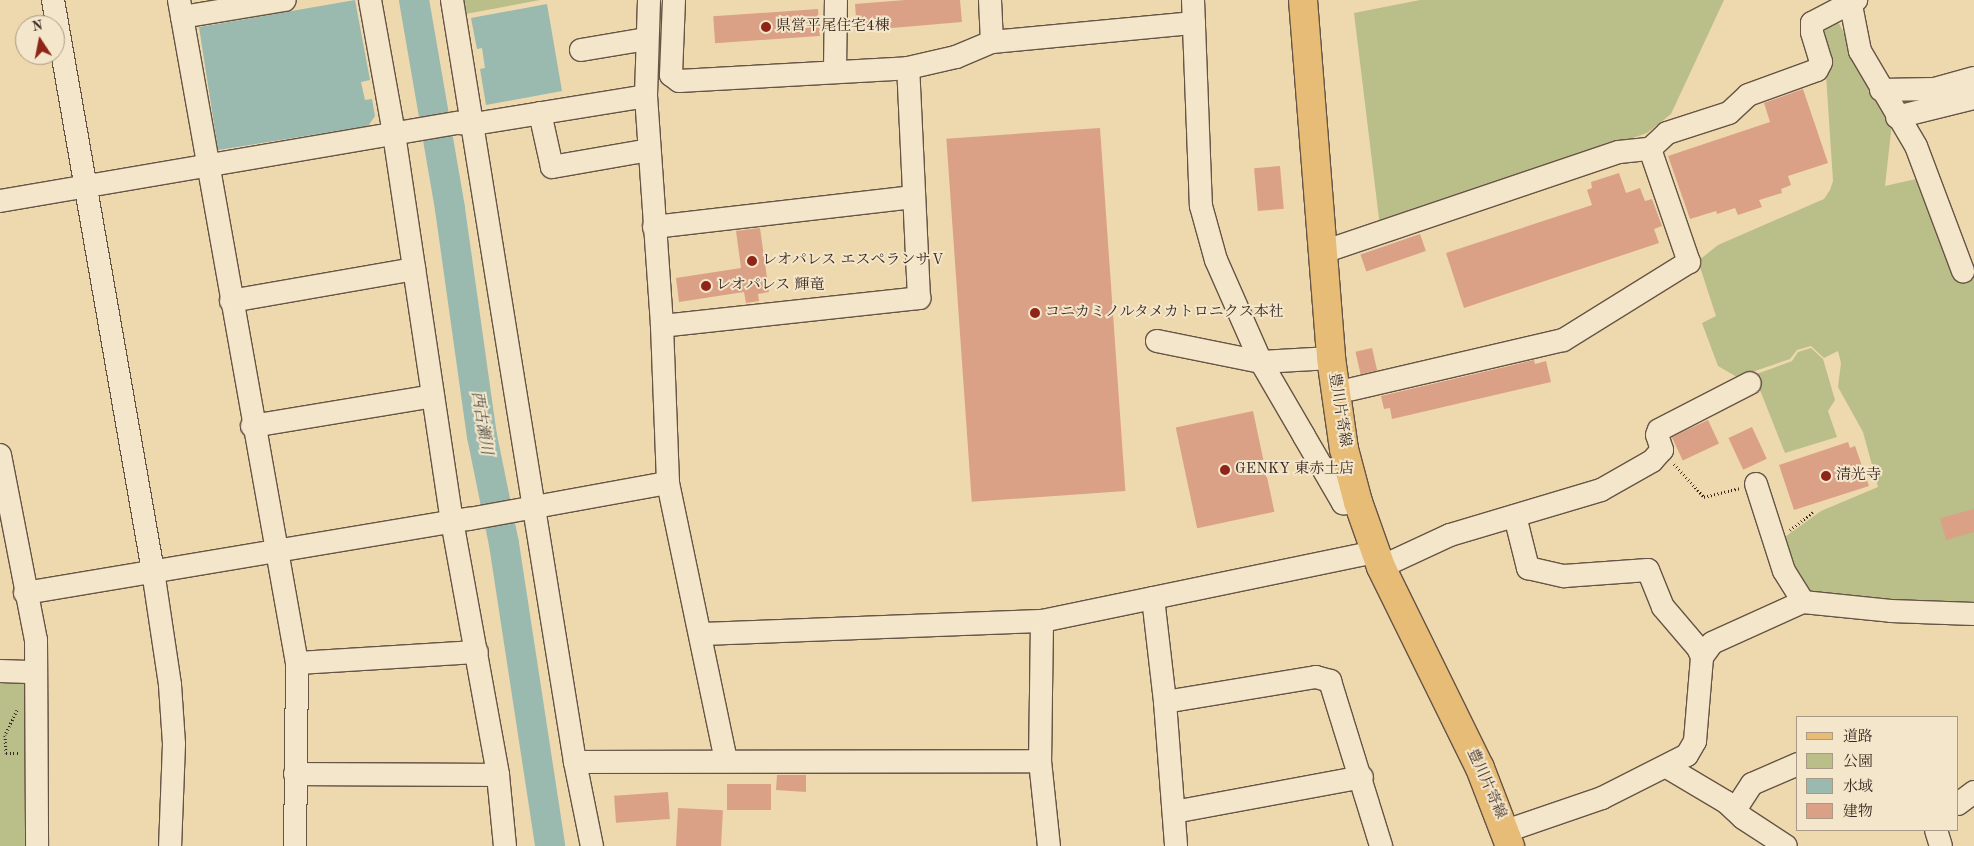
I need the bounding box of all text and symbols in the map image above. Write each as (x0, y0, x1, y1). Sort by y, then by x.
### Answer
north arrow (15, 15, 65, 65)
text: N (31, 18, 44, 34)
place label: 県営平尾住宅4棟 (776, 18, 890, 36)
marker: 県営平尾住宅4棟 (760, 21, 772, 33)
place label: レオパレス エスペランサⅤ (762, 252, 946, 270)
marker: レオパレス エスペランサⅤ (746, 255, 758, 267)
place label: レオパレス 輝竜 (716, 277, 825, 295)
marker: レオパレス 輝竜 (700, 280, 712, 292)
place label: コニカミノルタメカトロニクス本社 (1045, 304, 1285, 322)
marker: コニカミノルタメカトロニクス本社 (1029, 307, 1041, 319)
street label: 豊川片寄線 (1324, 372, 1354, 448)
water label: 西古瀬川 (467, 390, 495, 456)
place label: GENKY 東赤土店 (1235, 461, 1354, 479)
marker: GENKY 東赤土店 (1219, 464, 1231, 476)
place label: 清光寺 (1836, 467, 1881, 485)
marker: 清光寺 (1820, 470, 1832, 482)
legend (1796, 716, 1959, 831)
text: 道路 (1843, 730, 1873, 745)
street label: 豊川片寄線 (1463, 746, 1509, 822)
text: 公園 (1843, 755, 1873, 770)
text: 水域 (1843, 780, 1873, 795)
text: 建物 (1843, 805, 1873, 820)

